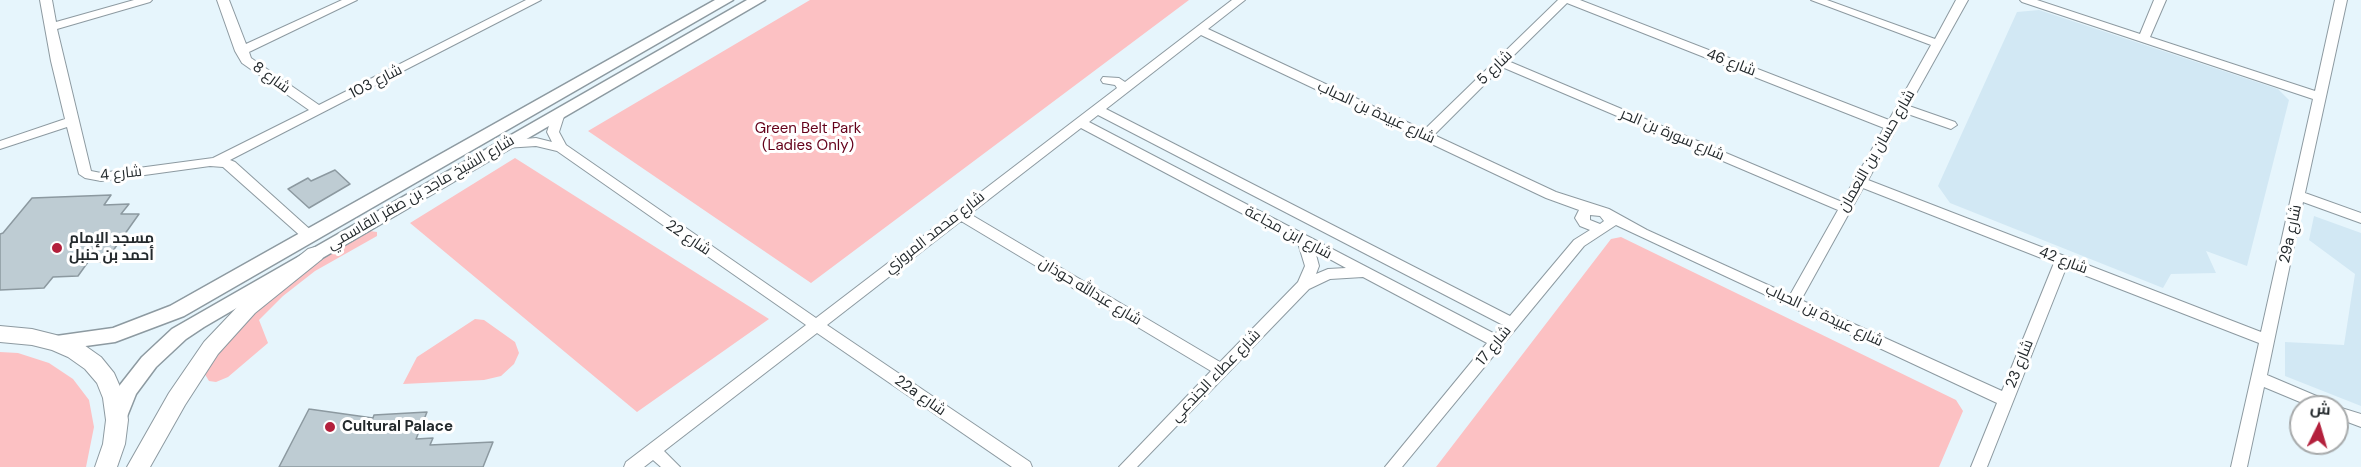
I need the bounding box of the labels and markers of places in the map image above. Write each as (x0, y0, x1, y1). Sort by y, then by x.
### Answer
place label: مسجد الإمام أحمد بن حنبل (69, 230, 154, 265)
marker: مسجد الإمام أحمد بن حنبل (50, 241, 64, 255)
place label: Cultural Palace (342, 418, 453, 436)
marker: Cultural Palace (323, 420, 337, 434)

